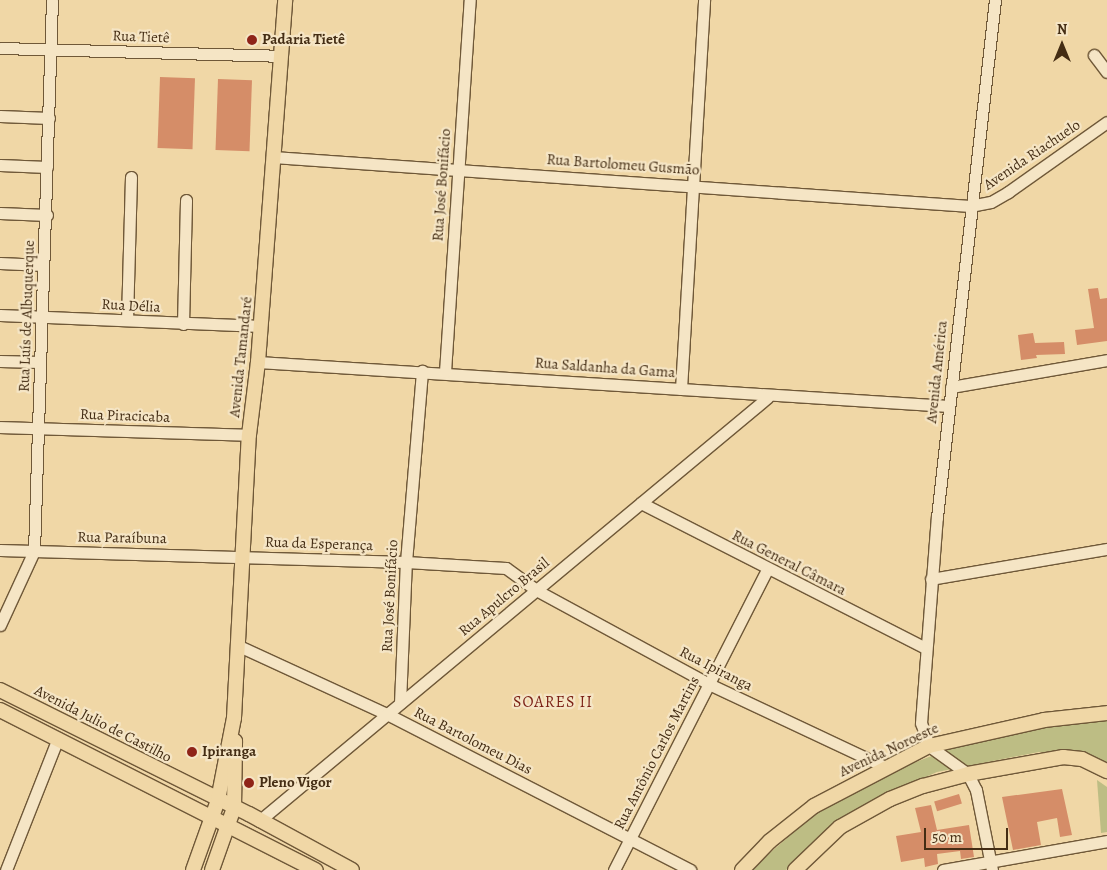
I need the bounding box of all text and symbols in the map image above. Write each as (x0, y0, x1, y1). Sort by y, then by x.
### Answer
north arrow (1037, 20, 1087, 70)
text: N (1057, 20, 1067, 39)
street label: Rua Tietê (112, 27, 170, 47)
place label: Padaria Tietê (262, 31, 345, 49)
marker: Padaria Tietê (246, 34, 258, 46)
street label: Avenida Riachuelo (980, 116, 1084, 194)
street label: Rua José Bonifácio (429, 128, 455, 242)
street label: Rua Bartolomeu Gusmão (546, 151, 700, 179)
street label: Rua Luís de Albuquerque (15, 240, 39, 392)
street label: Rua Délia (101, 295, 161, 317)
street label: Avenida Tamandaré (226, 296, 256, 418)
street label: Avenida América (923, 320, 951, 424)
street label: Rua Saldanha da Gama (534, 354, 676, 382)
street label: Rua Piracicaba (80, 405, 170, 427)
street label: Rua General Câmara (729, 526, 849, 600)
street label: Rua Paraíbuna (77, 528, 167, 548)
street label: Rua da Esperança (265, 533, 373, 555)
street label: Rua José Bonifácio (378, 539, 402, 653)
street label: Rua Apulcro Brasil (455, 554, 553, 640)
street label: Rua Ipiranga (677, 643, 755, 695)
street label: Rua Antônio Carlos Martins (610, 673, 704, 833)
street label: Avenida Julio de Castilho (31, 682, 175, 766)
district label: SOARES II (512, 692, 594, 712)
street label: Rua Bartolomeu Dias (411, 703, 535, 779)
street label: Avenida Noroeste (836, 719, 942, 781)
place label: Ipiranga (202, 743, 256, 761)
marker: Ipiranga (186, 746, 198, 758)
place label: Pleno Vigor (259, 774, 332, 792)
marker: Pleno Vigor (243, 777, 255, 789)
scale bar (927, 818, 1011, 850)
text: 50 m (932, 827, 962, 847)

